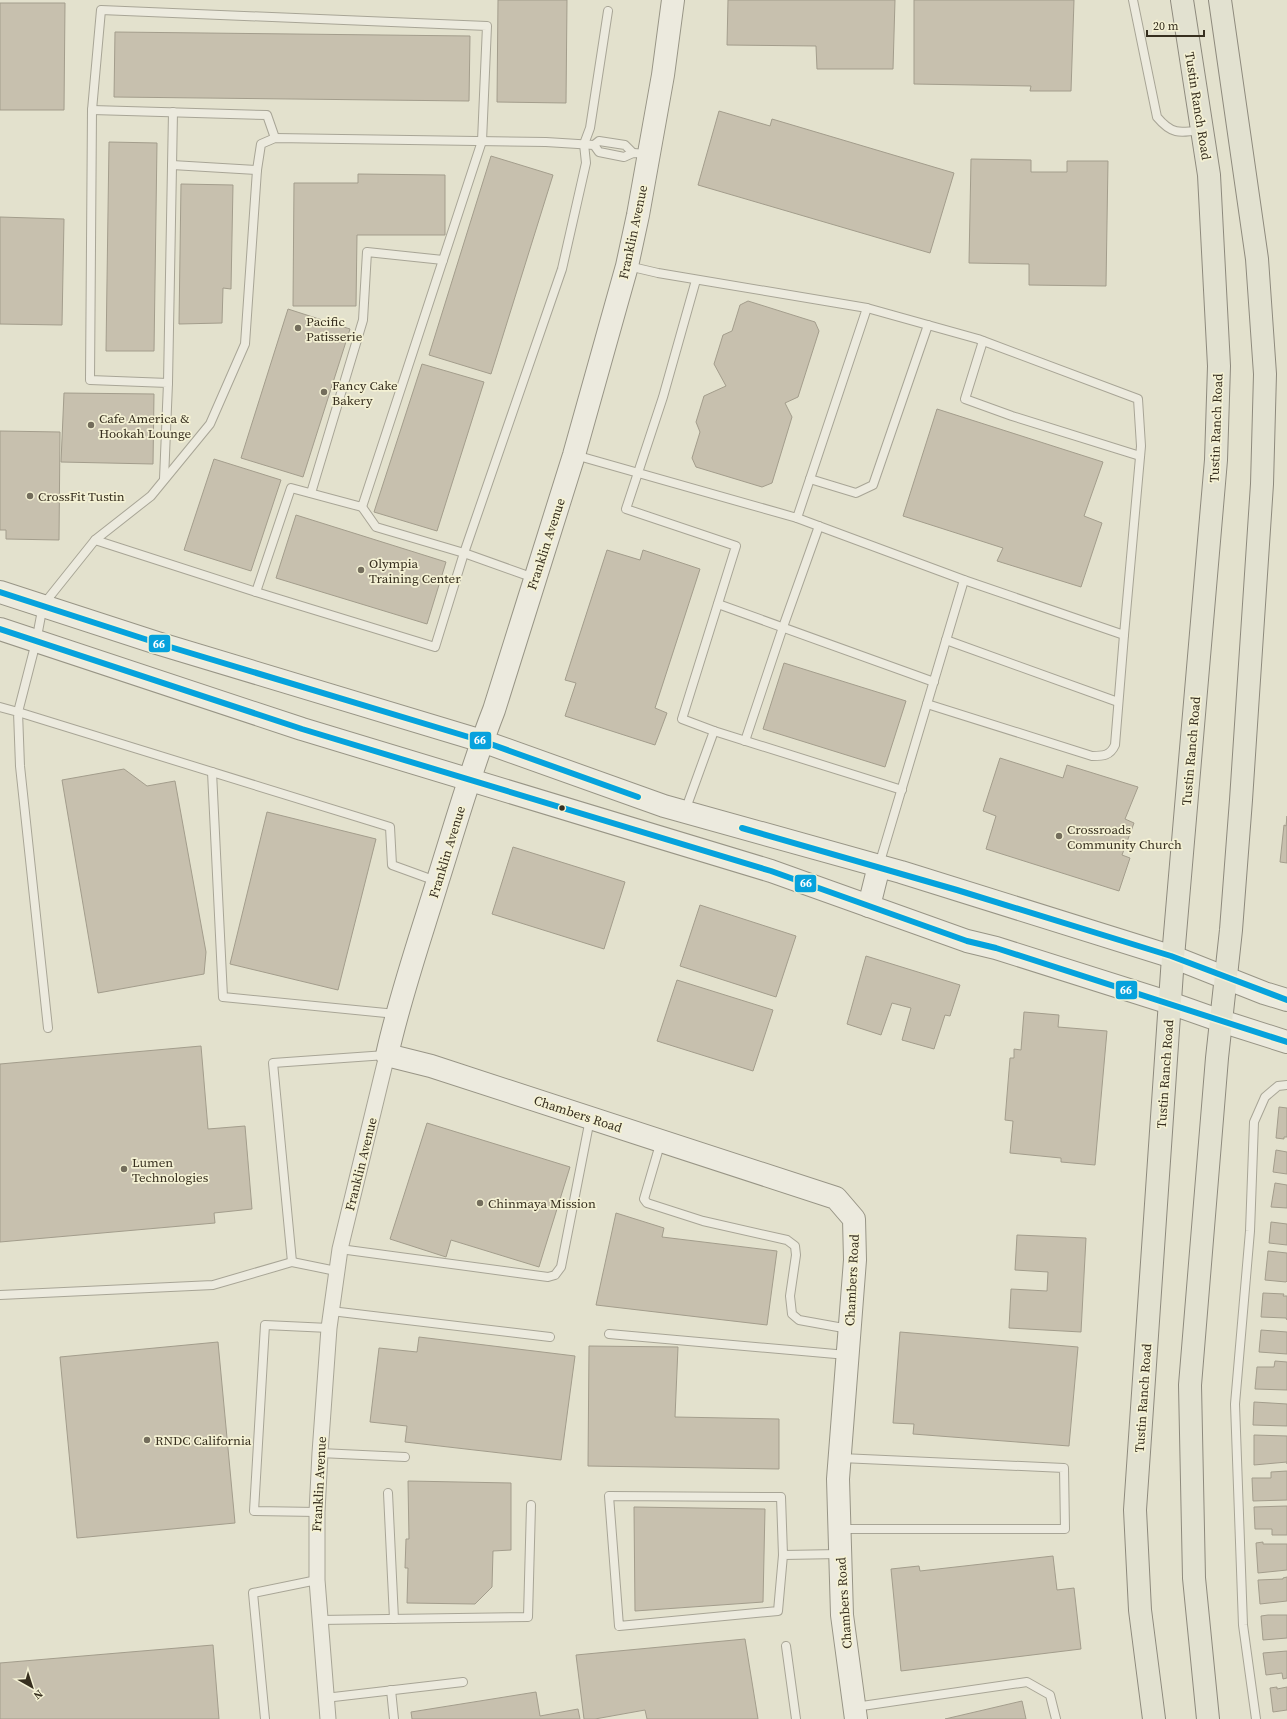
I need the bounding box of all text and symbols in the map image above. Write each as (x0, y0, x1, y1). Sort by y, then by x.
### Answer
scale bar (1147, 12, 1204, 38)
text: 20 m (1153, 18, 1179, 34)
street label: Tustin Ranch Road (1181, 51, 1215, 162)
street label: Franklin Avenue (615, 183, 651, 280)
place label: Pacific Patisserie (306, 313, 363, 345)
marker: Pacific Patisserie (293, 323, 303, 333)
street label: Tustin Ranch Road (1206, 373, 1226, 483)
place label: Fancy Cake Bakery (332, 377, 398, 409)
marker: Fancy Cake Bakery (319, 387, 329, 397)
place label: Cafe America & Hookah Lounge (99, 410, 192, 442)
marker: Cafe America & Hookah Lounge (86, 420, 96, 430)
place label: CrossFit Tustin (38, 488, 125, 505)
marker: CrossFit Tustin (25, 491, 35, 501)
street label: Franklin Avenue (523, 496, 569, 592)
place label: Olympia Training Center (369, 555, 461, 587)
marker: Olympia Training Center (356, 565, 366, 575)
line badge: 66 (148, 634, 171, 653)
text: 66 (153, 637, 165, 652)
street label: Tustin Ranch Road (1178, 695, 1204, 806)
line badge: 66 (469, 731, 492, 750)
text: 66 (474, 733, 486, 748)
unlabelled marker (557, 803, 567, 813)
street label: Franklin Avenue (425, 804, 469, 900)
place label: Crossroads Community Church (1067, 821, 1182, 853)
marker: Crossroads Community Church (1054, 831, 1064, 841)
line badge: 66 (794, 874, 817, 893)
text: 66 (800, 876, 812, 891)
line badge: 66 (1115, 980, 1138, 1000)
text: 66 (1120, 983, 1132, 998)
street label: Tustin Ranch Road (1153, 1018, 1177, 1129)
street label: Chambers Road (532, 1092, 625, 1136)
street label: Franklin Avenue (341, 1115, 381, 1212)
place label: Lumen Technologies (132, 1154, 209, 1186)
marker: Lumen Technologies (119, 1164, 129, 1174)
place label: Chinmaya Mission (488, 1195, 596, 1212)
marker: Chinmaya Mission (475, 1198, 485, 1208)
street label: Chambers Road (841, 1233, 863, 1326)
street label: Tustin Ranch Road (1131, 1342, 1155, 1453)
place label: RNDC California (155, 1432, 252, 1449)
marker: RNDC California (142, 1435, 152, 1445)
street label: Franklin Avenue (308, 1436, 330, 1532)
street label: Chambers Road (832, 1556, 856, 1649)
north arrow (12, 1667, 52, 1707)
text: N (30, 1686, 46, 1703)

